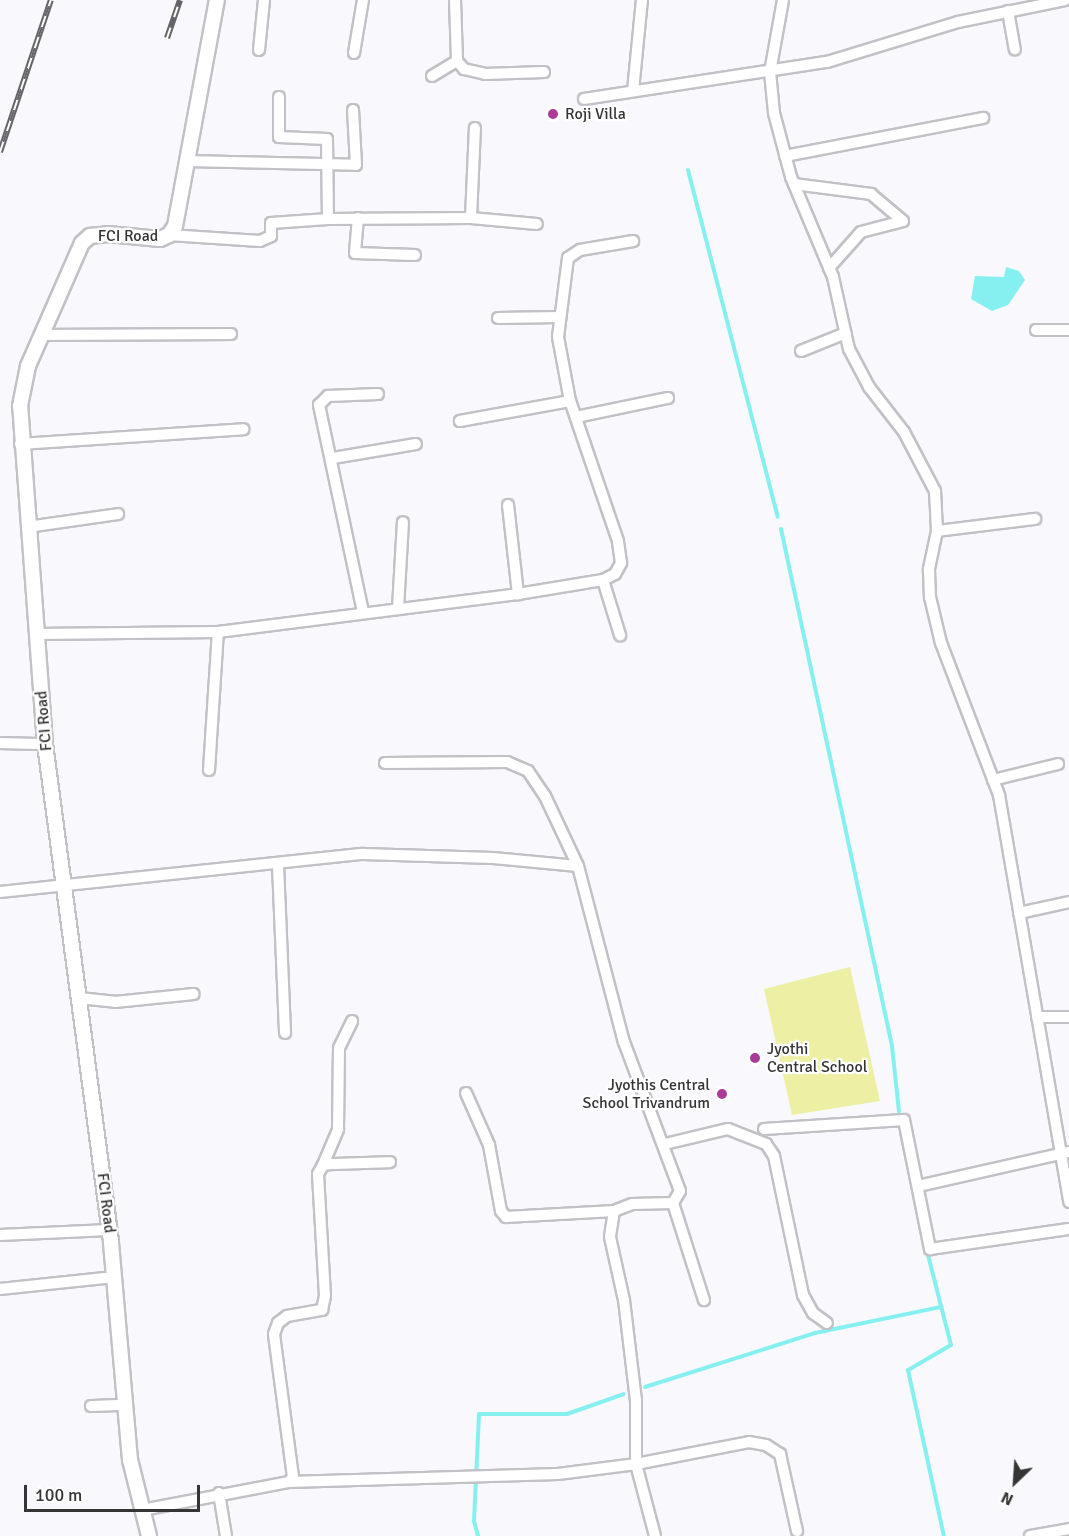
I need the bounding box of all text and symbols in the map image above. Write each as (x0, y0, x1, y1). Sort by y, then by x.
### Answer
place label: Roji Villa (565, 104, 626, 124)
marker: Roji Villa (546, 107, 560, 121)
street label: FCI Road (98, 226, 158, 246)
street label: FCI Road (32, 690, 56, 752)
place label: Jyothi Central School (767, 1039, 867, 1077)
marker: Jyothi Central School (748, 1051, 762, 1065)
place label: Jyothis Central School Trivandrum (583, 1075, 710, 1113)
marker: Jyothis Central School Trivandrum (715, 1087, 729, 1101)
street label: FCI Road (93, 1172, 119, 1234)
north arrow (985, 1452, 1045, 1512)
scale bar (27, 1473, 202, 1511)
text: 100 m (35, 1484, 82, 1506)
text: N (998, 1487, 1017, 1510)

